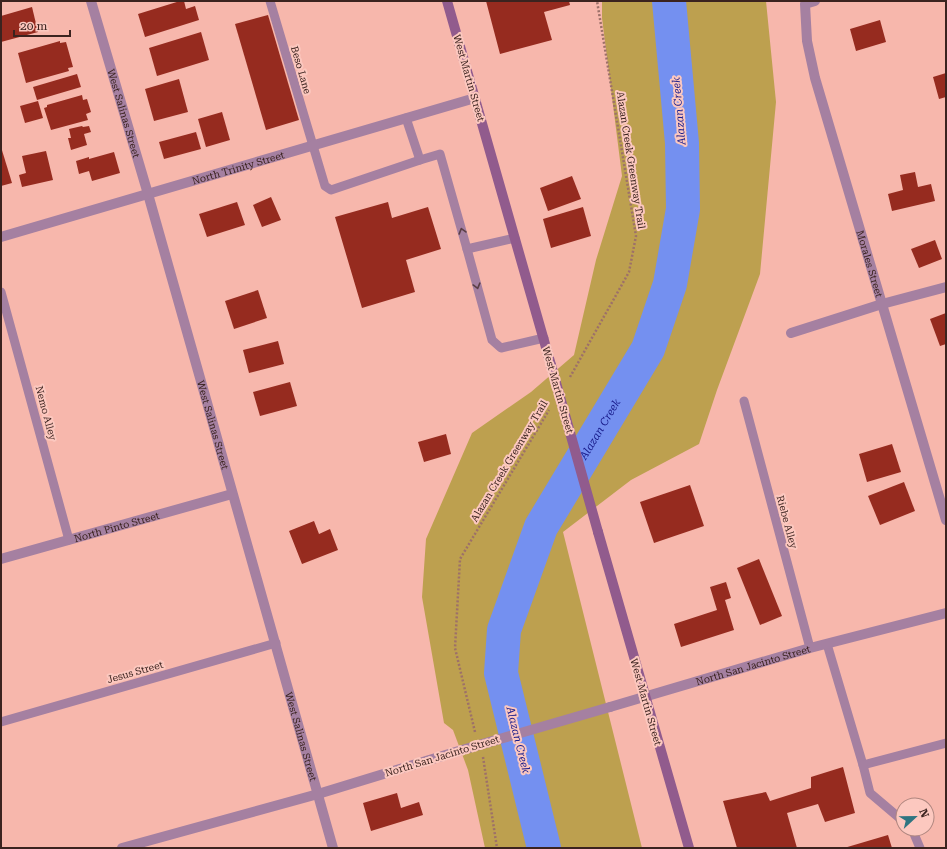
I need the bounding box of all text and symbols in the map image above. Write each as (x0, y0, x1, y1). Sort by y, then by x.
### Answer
scale bar (14, 12, 70, 38)
text: 20 m (20, 19, 47, 33)
street label: West Martin Street (451, 33, 487, 123)
street label: Beso Lane (289, 45, 313, 96)
street label: West Salinas Street (106, 67, 143, 159)
water label: Alazan Creek (670, 77, 689, 146)
street label: Alazan Creek Greenway Trail (615, 90, 647, 230)
street label: North Trinity Street (191, 149, 286, 186)
one-way arrow (458, 228, 467, 235)
street label: Morales Street (855, 229, 885, 299)
one-way arrow (472, 283, 481, 290)
street label: West Martin Street (540, 345, 576, 435)
street label: West Salinas Street (195, 379, 231, 471)
street label: Nemo Alley (33, 385, 59, 441)
water label: Alazan Creek (576, 397, 623, 462)
street label: Alazan Creek Greenway Trail (468, 399, 550, 523)
street label: Riebe Alley (775, 494, 799, 550)
street label: North Pinto Street (73, 509, 161, 544)
street label: North San Jacinto Street (694, 643, 812, 687)
street label: West Martin Street (628, 657, 664, 747)
street label: Jesus Street (106, 659, 165, 685)
street label: West Salinas Street (284, 691, 319, 783)
water label: Alazan Creek (503, 704, 533, 775)
street label: North San Jacinto Street (384, 733, 501, 779)
north arrow (895, 797, 935, 837)
text: N (916, 807, 932, 820)

